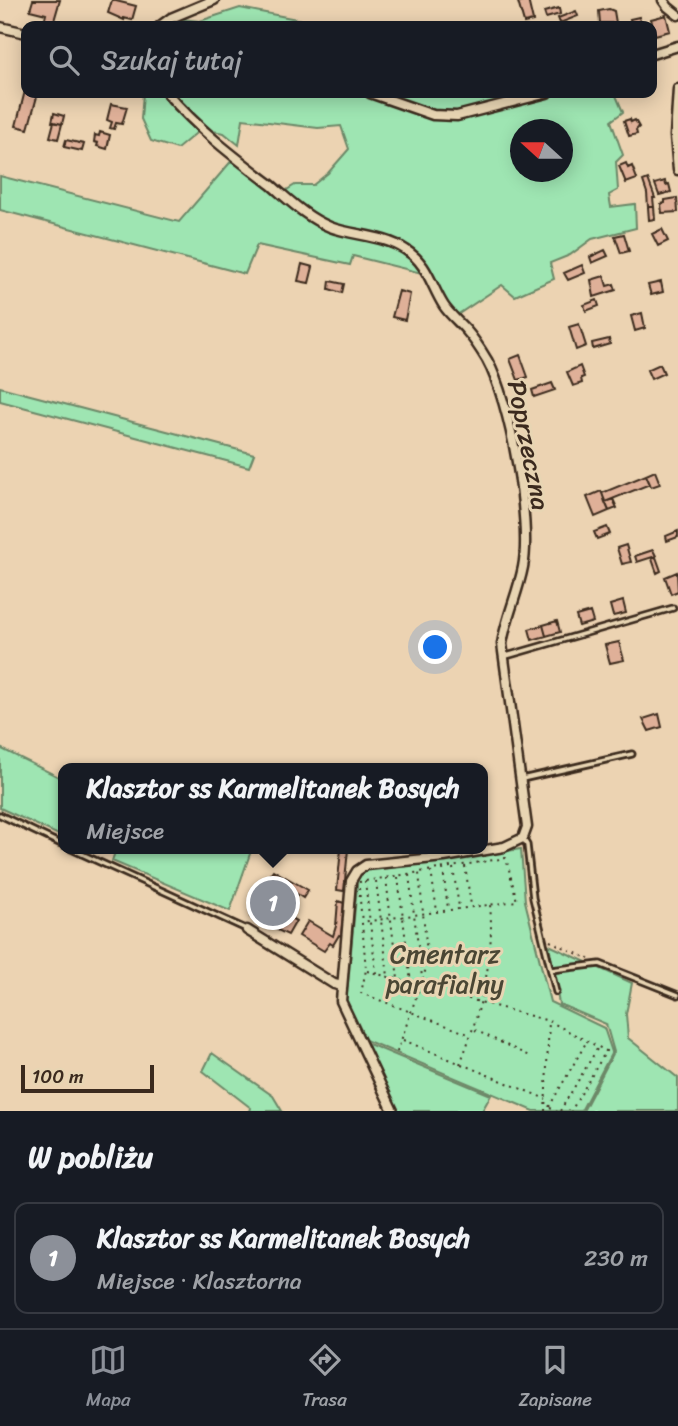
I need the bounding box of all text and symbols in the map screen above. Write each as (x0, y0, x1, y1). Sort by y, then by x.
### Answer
search box (21, 21, 657, 98)
text: Szukaj tutaj (101, 37, 242, 83)
icon: search (45, 41, 83, 79)
north arrow (510, 119, 573, 182)
street label: Poprzeczna (494, 376, 564, 514)
your location (418, 630, 452, 664)
popup (58, 763, 488, 854)
text: Klasztor ss Karmelitanek Bosych (87, 765, 460, 811)
text: Miejsce (87, 811, 164, 852)
pin: 1 (250, 877, 296, 929)
park label: Cmentarz parafialny (385, 931, 504, 1007)
text: 100 m (32, 1060, 84, 1093)
scale bar (21, 1062, 154, 1094)
text: W pobliżu (28, 1130, 153, 1184)
text: Klasztor ss Karmelitanek Bosych (97, 1215, 470, 1261)
text: 1 (48, 1238, 58, 1279)
text: 230 m (584, 1238, 648, 1279)
text: Miejsce · Klasztorna (97, 1261, 301, 1302)
tab: Mapa (86, 1341, 131, 1416)
tab: Trasa (302, 1341, 347, 1416)
tab: Zapisane (519, 1341, 592, 1416)

